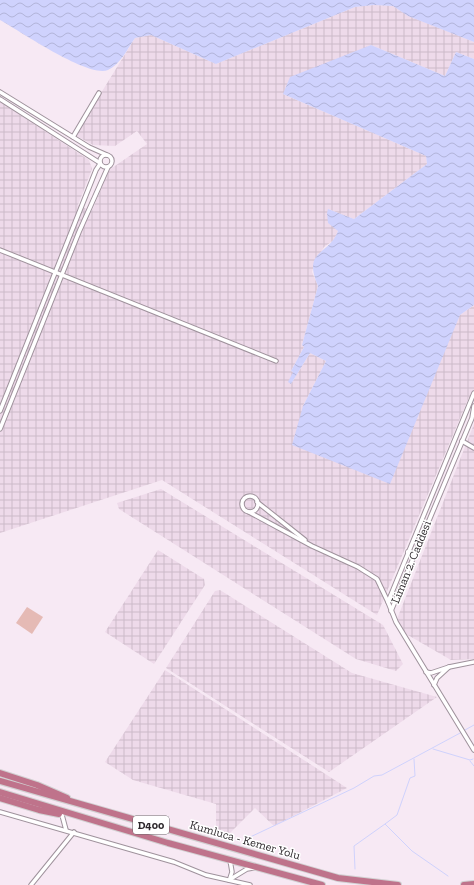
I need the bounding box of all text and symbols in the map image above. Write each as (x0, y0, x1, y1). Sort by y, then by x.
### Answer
street label: Liman 2. Caddesi (388, 518, 434, 605)
road number: D400 (133, 816, 169, 834)
street label: Kumluca - Kemer Yolu (188, 818, 302, 863)

